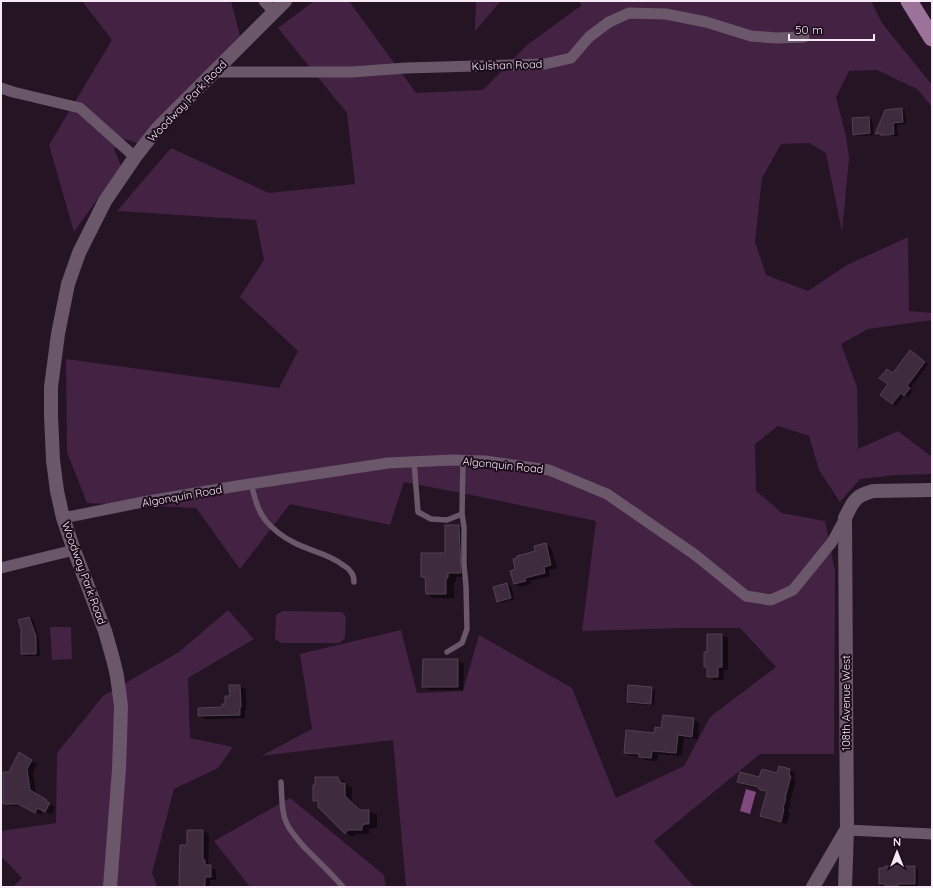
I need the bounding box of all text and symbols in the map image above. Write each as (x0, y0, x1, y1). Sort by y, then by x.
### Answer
scale bar (789, 16, 874, 42)
text: 50 m (795, 22, 823, 37)
street label: Woodway Park Road (144, 57, 230, 145)
street label: Kulshan Road (471, 57, 543, 73)
street label: Algonquin Road (462, 454, 544, 476)
street label: Algonquin Road (141, 482, 223, 510)
street label: Woodway Park Road (59, 520, 109, 626)
street label: 108th Avenue West (839, 655, 853, 751)
north arrow (877, 832, 917, 872)
text: N (893, 835, 901, 849)

